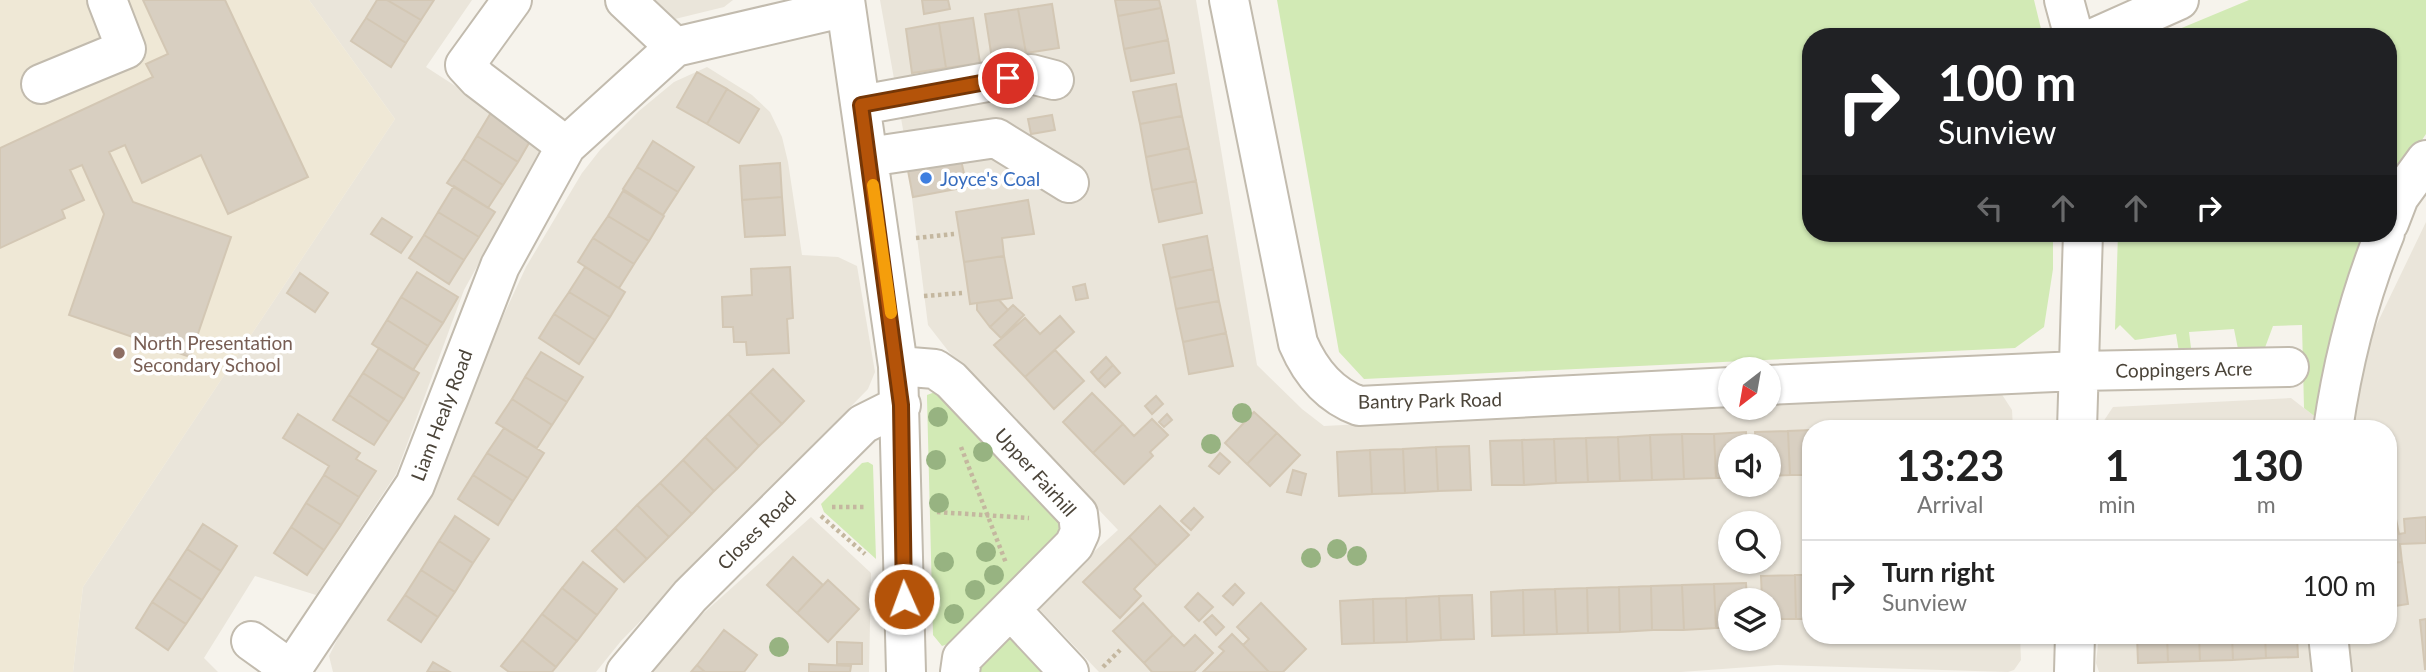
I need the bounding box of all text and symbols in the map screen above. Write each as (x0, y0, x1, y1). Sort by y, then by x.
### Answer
pin (978, 48, 1038, 108)
text: 100 m (1938, 53, 2076, 111)
icon: right (1823, 56, 1914, 147)
icon: arrive (989, 59, 1027, 97)
text: Sunview (1938, 112, 2056, 151)
place label: Joyce's Coal (940, 167, 1040, 190)
marker: Joyce's Coal (918, 170, 934, 186)
icon: left (1971, 189, 2009, 227)
icon: ahead (2044, 189, 2082, 227)
icon: ahead (2117, 189, 2155, 227)
icon: right (2190, 189, 2228, 227)
place label: North Presentation Secondary School (133, 331, 293, 376)
marker: North Presentation Secondary School (111, 345, 127, 361)
street label: Liam Healy Road (405, 346, 477, 484)
street label: Coppingers Acre (2115, 356, 2253, 382)
north arrow (1718, 357, 1782, 420)
map controls (1718, 357, 1781, 651)
street label: Bantry Park Road (1358, 387, 1502, 413)
street label: Upper Fairhill (990, 423, 1082, 521)
button: sound (1718, 434, 1781, 497)
text: 13:23 (1896, 440, 2004, 490)
text: 1 (2105, 440, 2129, 490)
text: 130 (2230, 440, 2303, 490)
street label: Closes Road (712, 486, 800, 574)
text: Arrival (1917, 490, 1983, 518)
text: min (2098, 490, 2136, 518)
text: m (2257, 490, 2276, 518)
button: search (1718, 511, 1781, 574)
text: Turn right (1882, 556, 1995, 588)
position arrow (867, 562, 941, 636)
icon: right (1823, 567, 1861, 605)
text: 100 m (2303, 570, 2376, 602)
button: layers (1718, 588, 1781, 651)
text: Sunview (1882, 588, 1967, 616)

